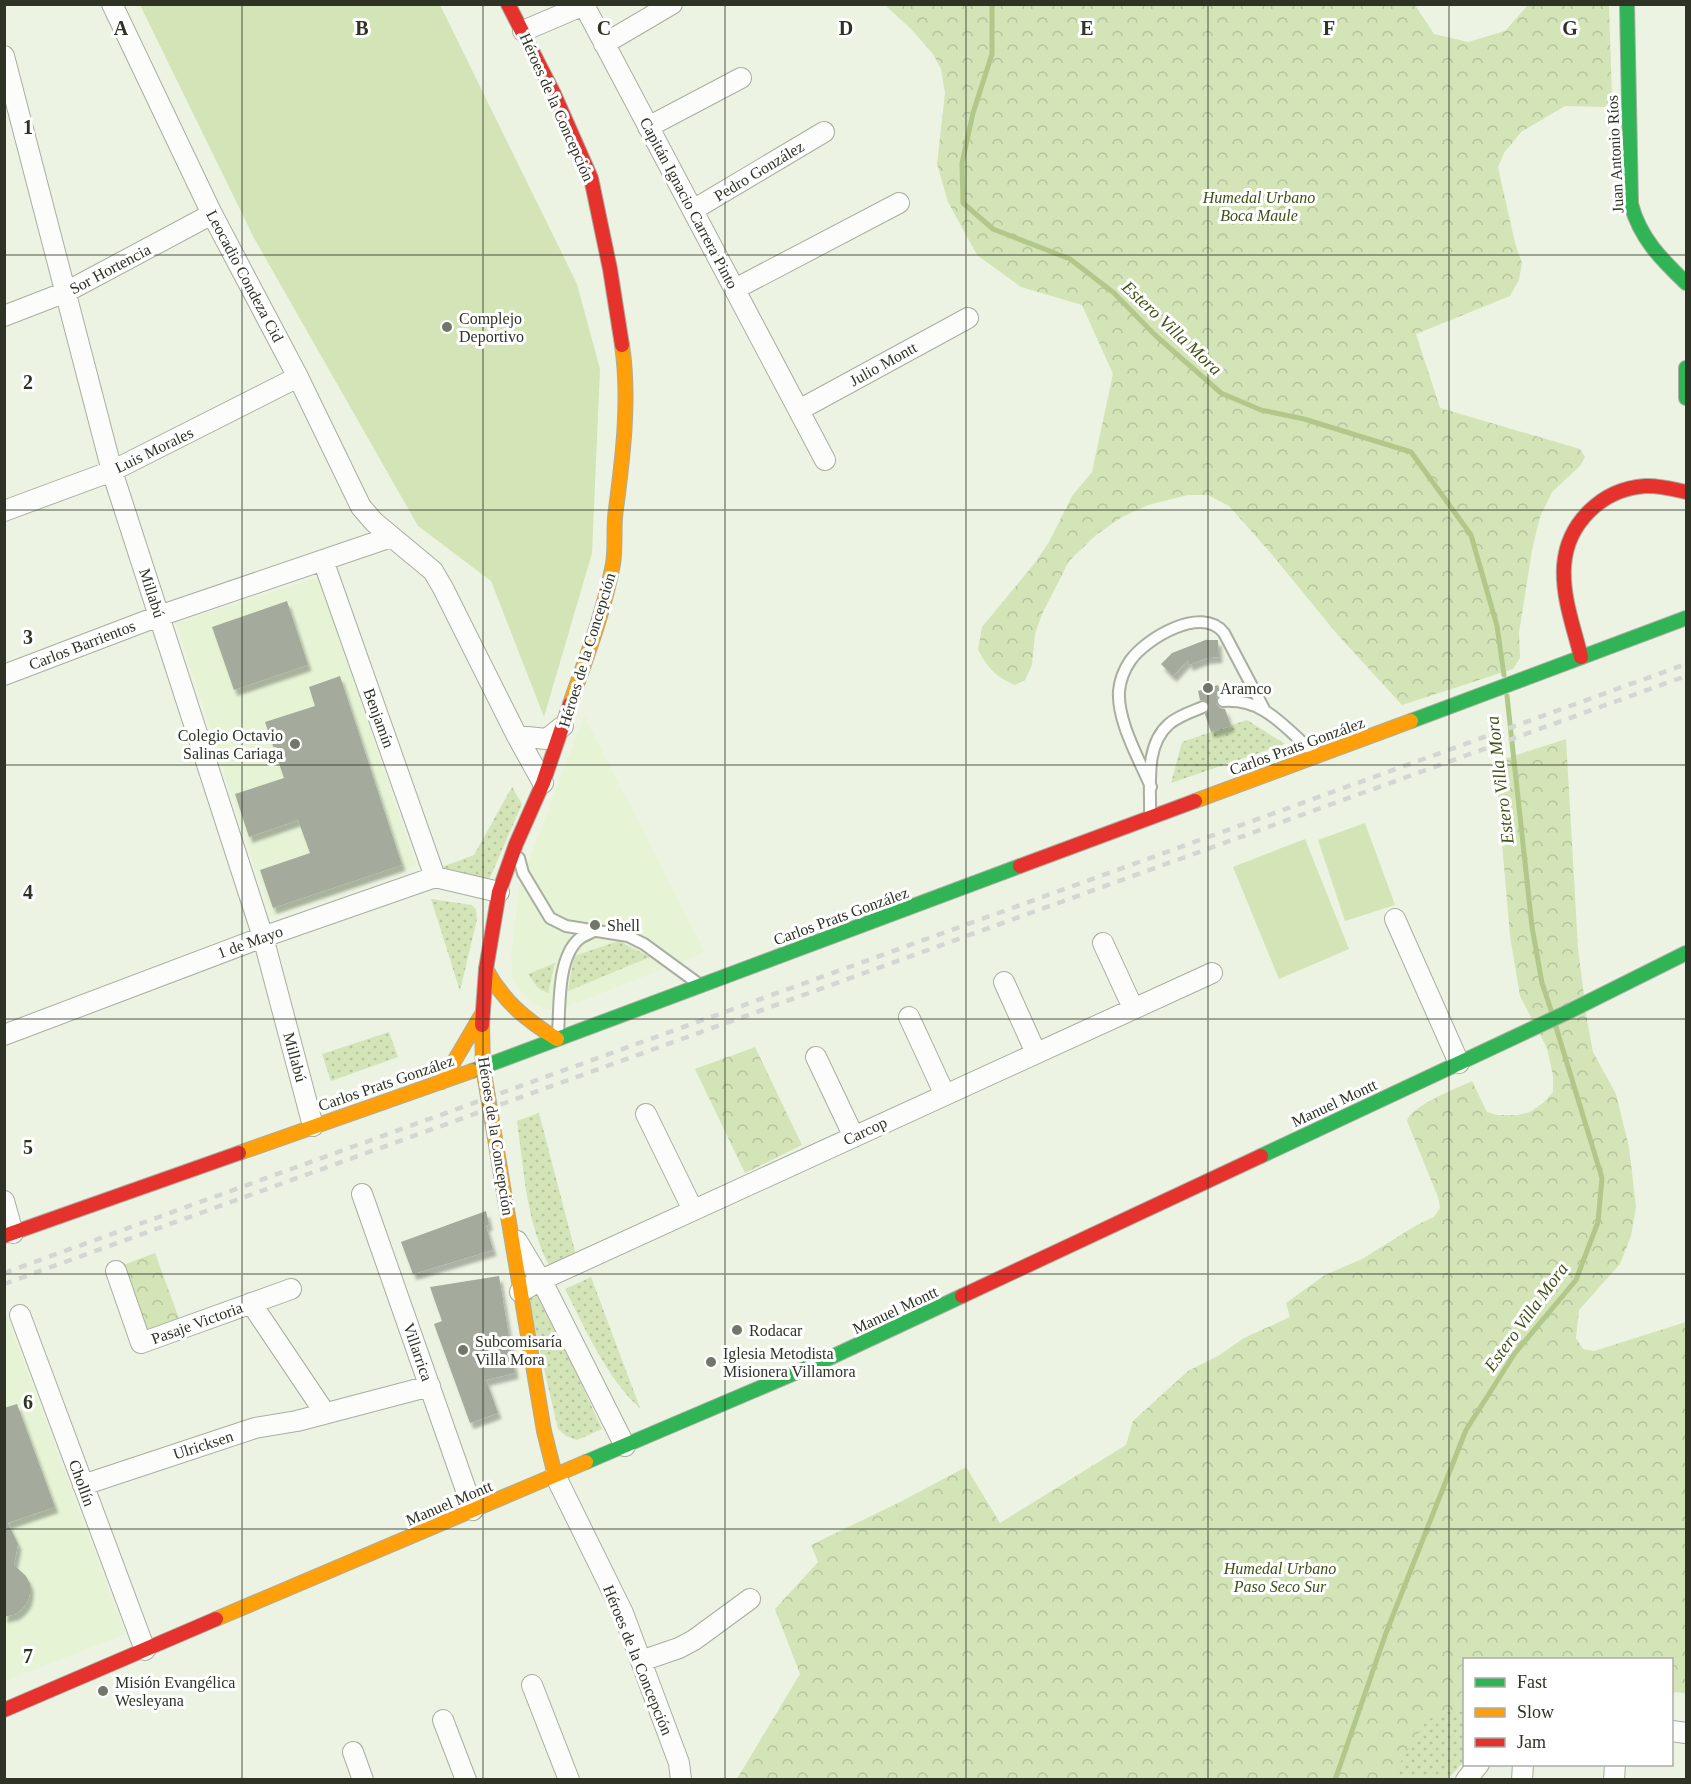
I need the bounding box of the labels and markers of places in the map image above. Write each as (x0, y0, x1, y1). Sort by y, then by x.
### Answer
place label: Complejo Deportivo (459, 310, 524, 346)
marker: Complejo Deportivo (440, 320, 454, 334)
place label: Aramco (1220, 680, 1272, 697)
marker: Aramco (1201, 681, 1215, 695)
place label: Colegio Octavio Salinas Cariaga (178, 727, 283, 763)
marker: Colegio Octavio Salinas Cariaga (288, 737, 302, 751)
place label: Shell (607, 917, 640, 934)
marker: Shell (588, 918, 602, 932)
place label: Rodacar (749, 1322, 803, 1339)
marker: Rodacar (730, 1323, 744, 1337)
place label: Subcomisaría Villa Mora (475, 1333, 562, 1368)
marker: Subcomisaría Villa Mora (456, 1343, 470, 1357)
place label: Iglesia Metodista Misionera Villamora (723, 1345, 856, 1380)
marker: Iglesia Metodista Misionera Villamora (704, 1355, 718, 1369)
place label: Misión Evangélica Wesleyana (115, 1674, 235, 1710)
marker: Misión Evangélica Wesleyana (96, 1684, 110, 1698)

